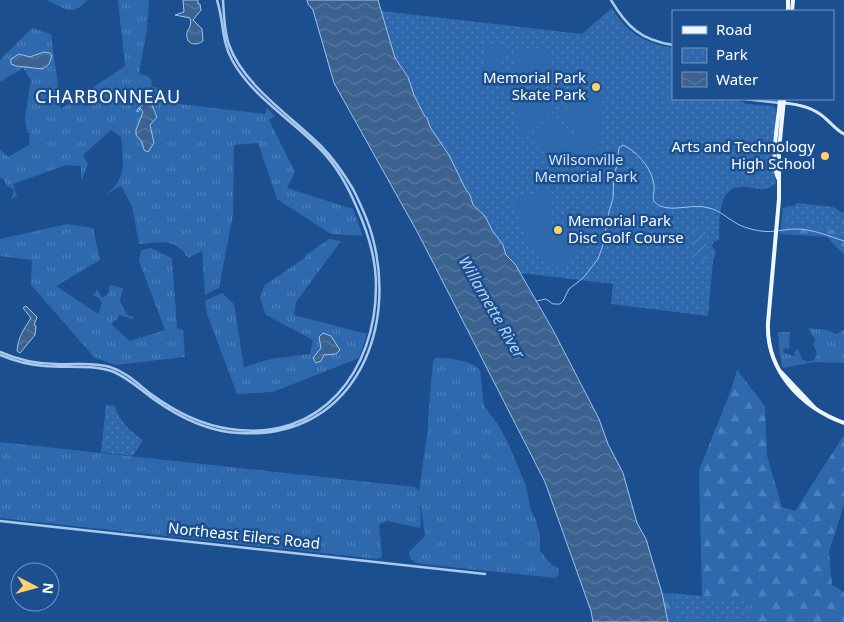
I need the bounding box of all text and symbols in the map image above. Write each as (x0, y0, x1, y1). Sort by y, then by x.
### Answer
legend (672, 10, 834, 100)
text: Road (716, 19, 752, 39)
text: Park (716, 44, 748, 64)
place label: Memorial Park Skate Park (483, 67, 586, 104)
text: Water (716, 69, 758, 89)
marker: Memorial Park Skate Park (590, 81, 602, 93)
district label: CHARBONNEAU (35, 84, 181, 108)
place label: Arts and Technology High School (672, 136, 815, 173)
park label: Wilsonville Memorial Park (534, 149, 638, 186)
marker: Arts and Technology High School (819, 150, 831, 162)
place label: Memorial Park Disc Golf Course (568, 210, 684, 247)
marker: Memorial Park Disc Golf Course (552, 224, 564, 236)
water label: Willamette River (454, 252, 531, 363)
street label: Northeast Eilers Road (167, 517, 321, 553)
north arrow (10, 562, 60, 612)
text: N (38, 582, 58, 595)

